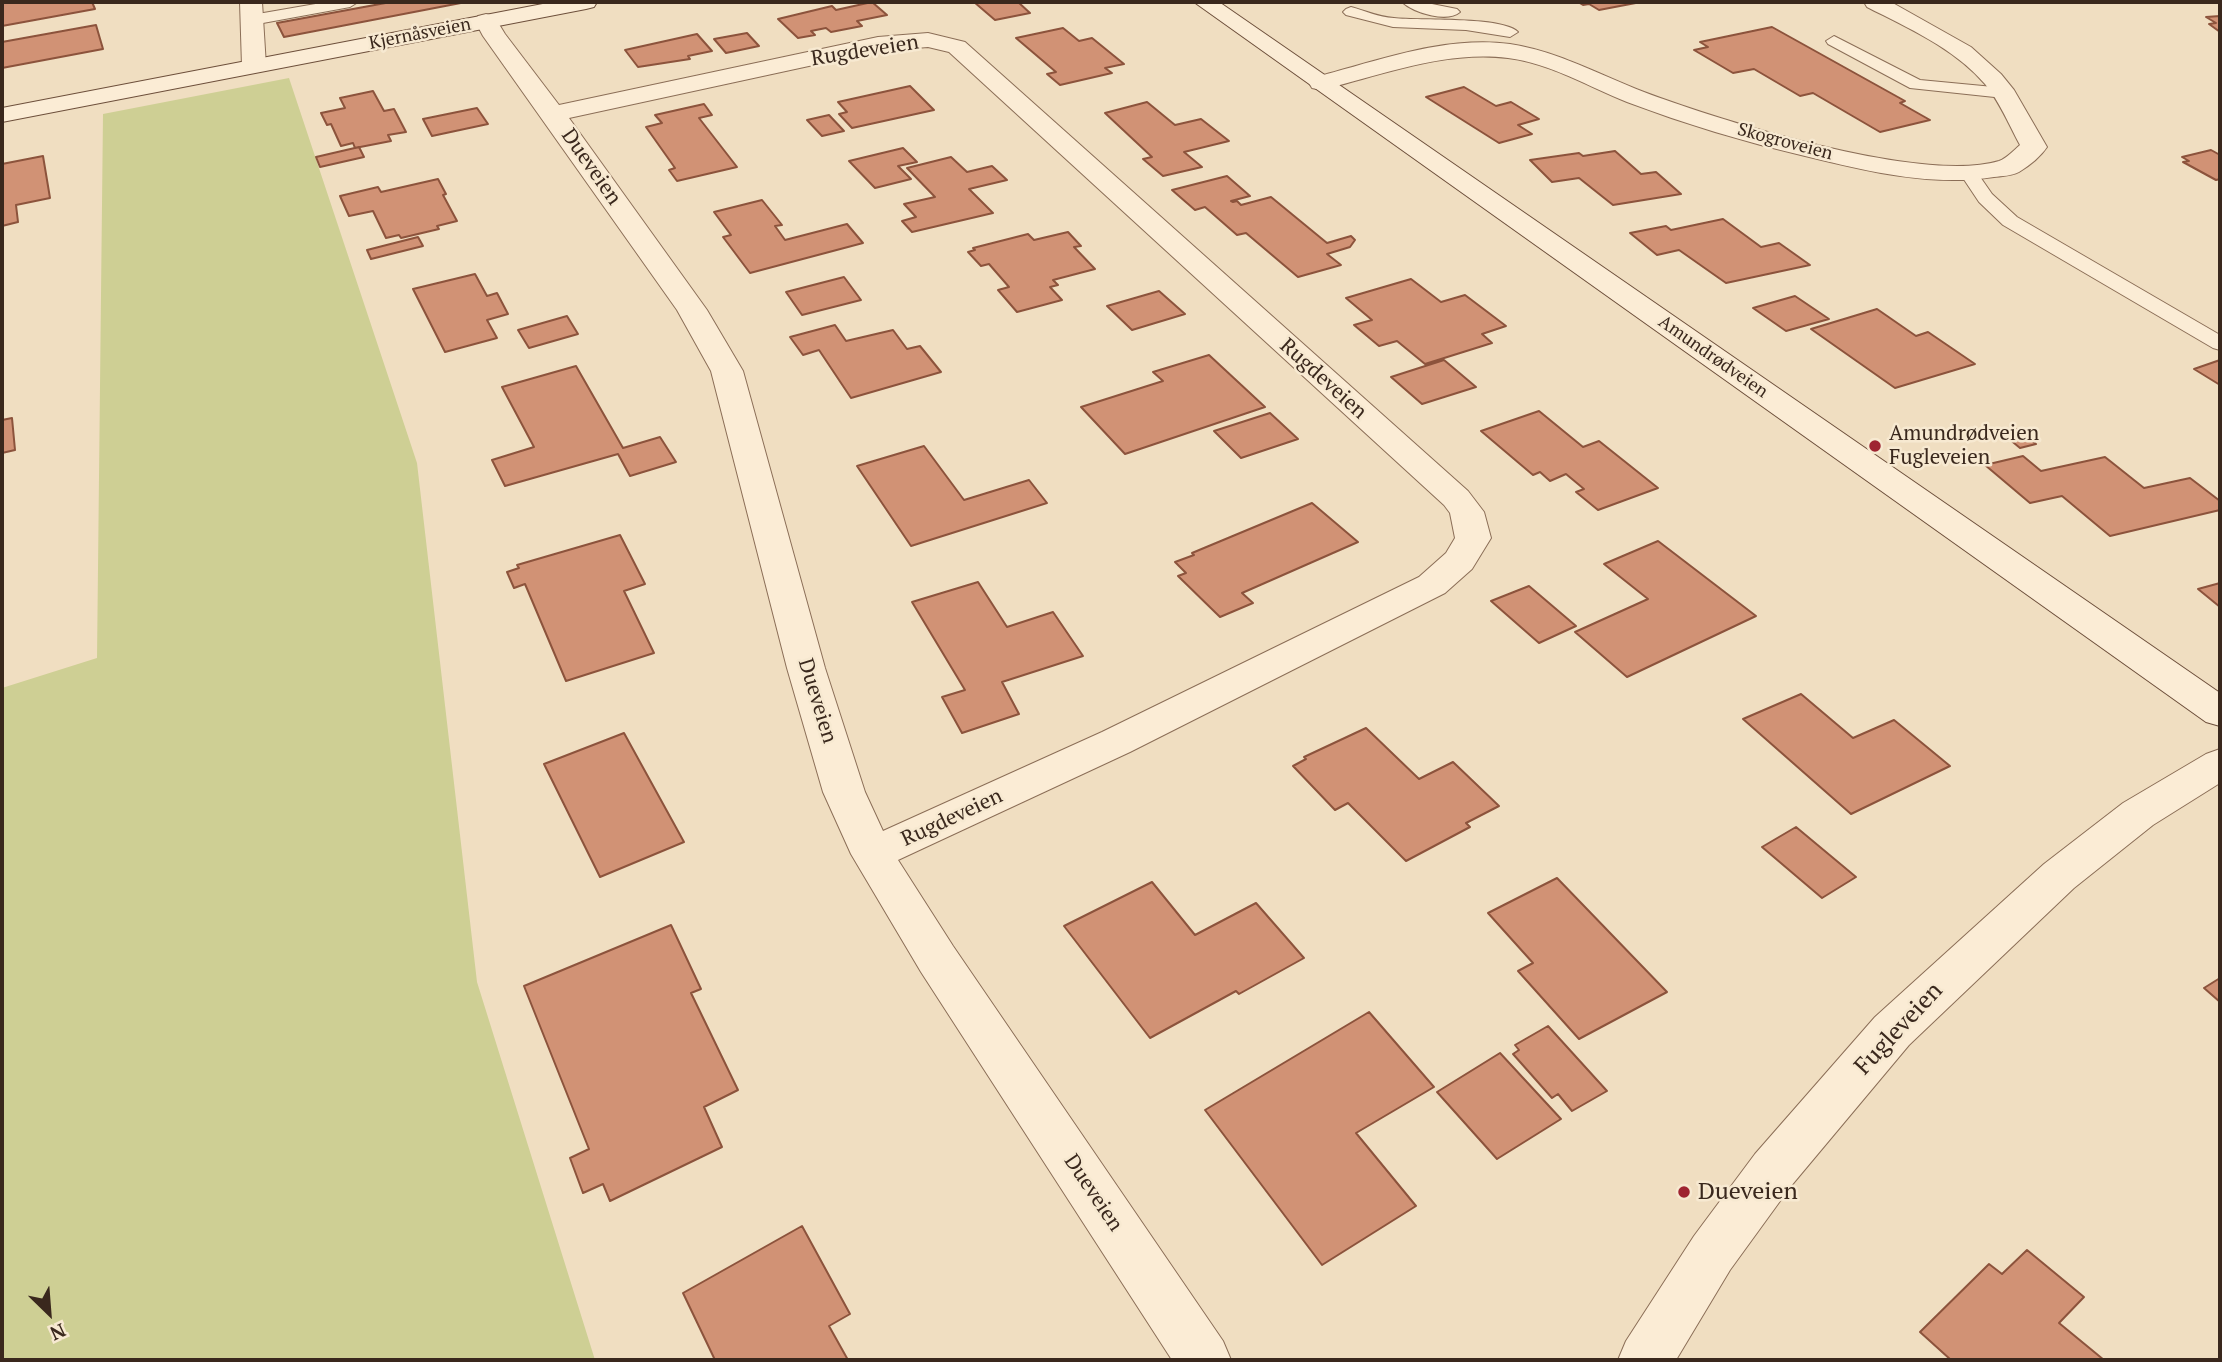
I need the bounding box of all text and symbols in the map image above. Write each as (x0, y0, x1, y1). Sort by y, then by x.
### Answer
street label: Kjernåsveien (367, 14, 473, 54)
street label: Rugdeveien (809, 30, 921, 72)
street label: Skogroveien (1735, 119, 1835, 165)
street label: Dueveien (556, 124, 626, 210)
street label: Amundrødveien (1654, 311, 1772, 403)
street label: Rugdeveien (1274, 333, 1372, 425)
place label: Amundrødveien Fugleveien (1889, 421, 2039, 471)
marker: Amundrødveien Fugleveien (1867, 438, 1883, 454)
street label: Dueveien (792, 656, 842, 746)
street label: Rugdeveien (898, 784, 1006, 852)
street label: Fugleveien (1849, 977, 1949, 1081)
street label: Dueveien (1058, 1150, 1128, 1236)
place label: Dueveien (1698, 1178, 1798, 1206)
marker: Dueveien (1676, 1184, 1692, 1200)
north arrow (14, 1278, 84, 1348)
text: N (46, 1318, 70, 1347)

